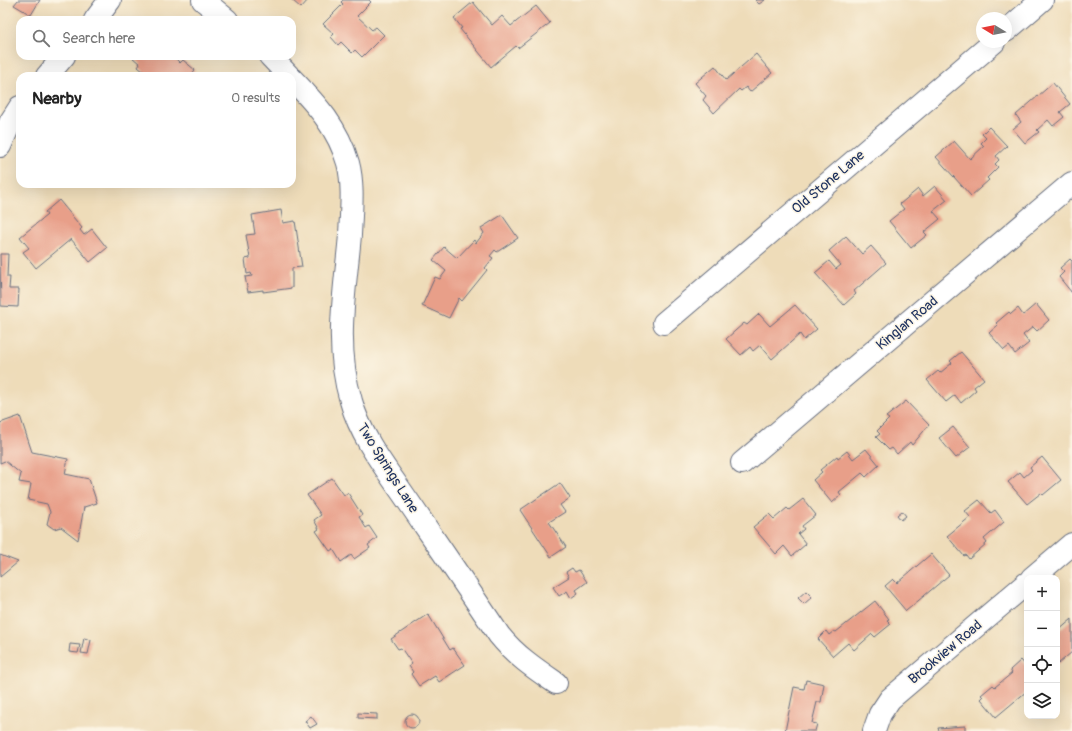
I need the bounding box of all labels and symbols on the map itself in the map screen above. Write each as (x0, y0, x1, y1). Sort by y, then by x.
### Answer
north arrow (976, 12, 1012, 48)
street label: Old Stone Lane (788, 147, 868, 217)
street label: Kinglan Road (873, 292, 941, 354)
street label: Two Springs Lane (354, 420, 422, 516)
street label: Brookview Road (905, 616, 985, 688)

